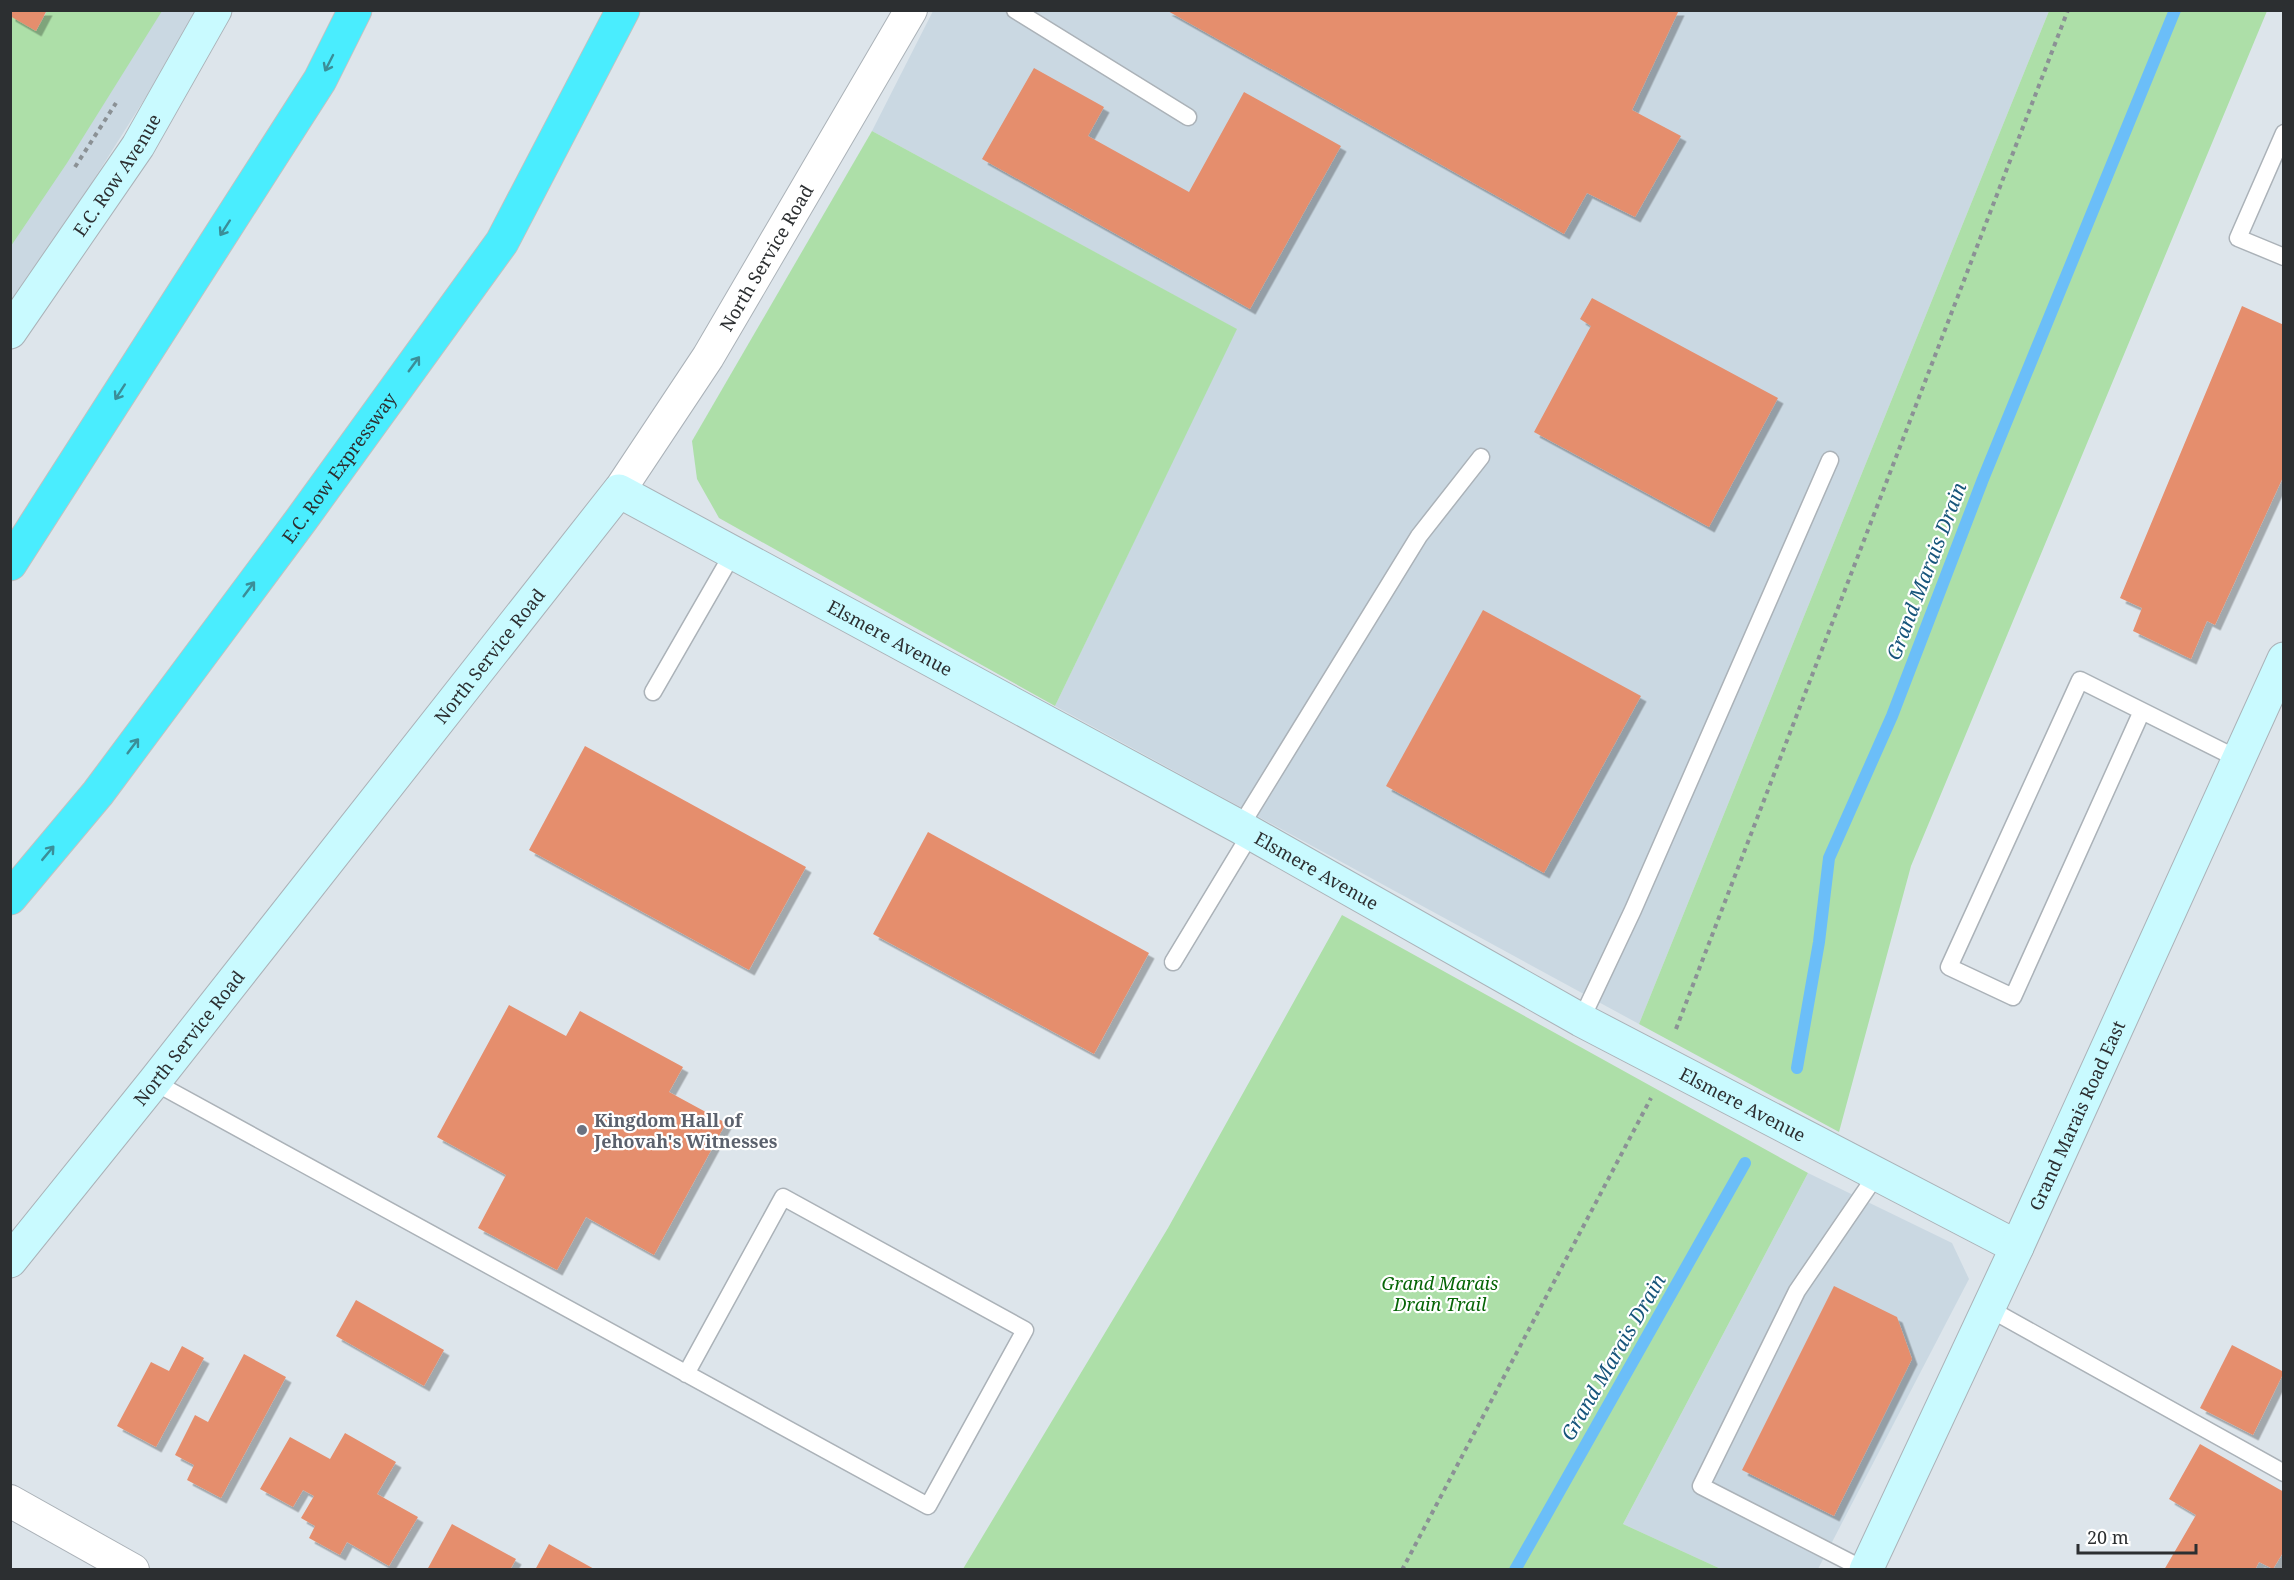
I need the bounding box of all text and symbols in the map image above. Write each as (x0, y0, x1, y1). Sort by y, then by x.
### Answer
one-way arrow (322, 53, 334, 71)
street label: E.C. Row Avenue (67, 109, 166, 241)
street label: North Service Road (714, 180, 818, 335)
one-way arrow (219, 219, 231, 236)
one-way arrow (408, 356, 420, 372)
one-way arrow (114, 383, 126, 400)
street label: E.C. Row Expressway (276, 387, 402, 548)
water label: Grand Marais Drain (1880, 478, 1972, 664)
one-way arrow (243, 582, 256, 598)
street label: North Service Road (429, 583, 550, 728)
street label: Elsmere Avenue (823, 594, 957, 681)
one-way arrow (127, 738, 139, 754)
street label: Elsmere Avenue (1250, 826, 1383, 915)
one-way arrow (41, 846, 55, 861)
street label: North Service Road (128, 965, 249, 1110)
street label: Grand Marais Road East (2023, 1017, 2130, 1214)
street label: Elsmere Avenue (1676, 1062, 1810, 1147)
place label: Kingdom Hall of Jehovah's Witnesses (593, 1108, 778, 1153)
marker: Kingdom Hall of Jehovah's Witnesses (575, 1123, 589, 1137)
water label: Grand Marais Drain (1554, 1269, 1672, 1445)
park label: Grand Marais Drain Trail (1382, 1271, 1498, 1316)
scale bar (2078, 1517, 2196, 1555)
text: 20 m (2087, 1525, 2129, 1549)

